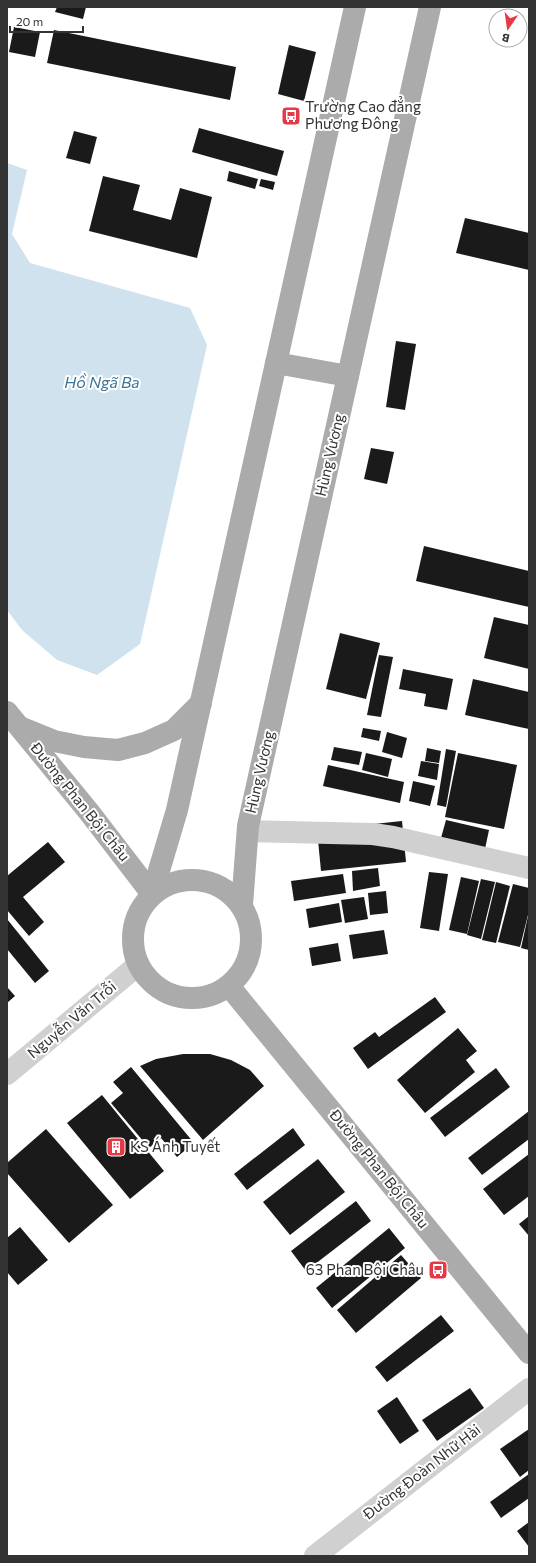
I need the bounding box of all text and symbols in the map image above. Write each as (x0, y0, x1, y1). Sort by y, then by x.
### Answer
scale bar (10, 8, 83, 34)
north arrow (488, 8, 528, 48)
text: 20 m (16, 14, 43, 28)
text: B (501, 31, 511, 45)
place label: Trường Cao đẳng Phương Đông (305, 96, 421, 132)
bus stop icon: Trường Cao đẳng Phương Đông (280, 105, 302, 127)
water label: Hồ Ngã Ba (64, 372, 140, 391)
street label: Hùng Vương (311, 412, 347, 498)
street label: Hùng Vương (241, 729, 277, 815)
street label: Đường Phan Bội Châu (27, 738, 134, 864)
street label: Nguyễn Văn Trỗi (23, 977, 119, 1062)
street label: Đường Phan Bội Châu (326, 1105, 433, 1231)
building icon: KS Ánh Tuyết (105, 1136, 127, 1158)
place label: KS Ánh Tuyết (130, 1136, 220, 1155)
bus stop icon: 63 Phan Bội Châu (427, 1259, 449, 1281)
place label: 63 Phan Bội Châu (306, 1260, 424, 1278)
street label: Đường Đoàn Nhữ Hài (358, 1420, 484, 1523)

